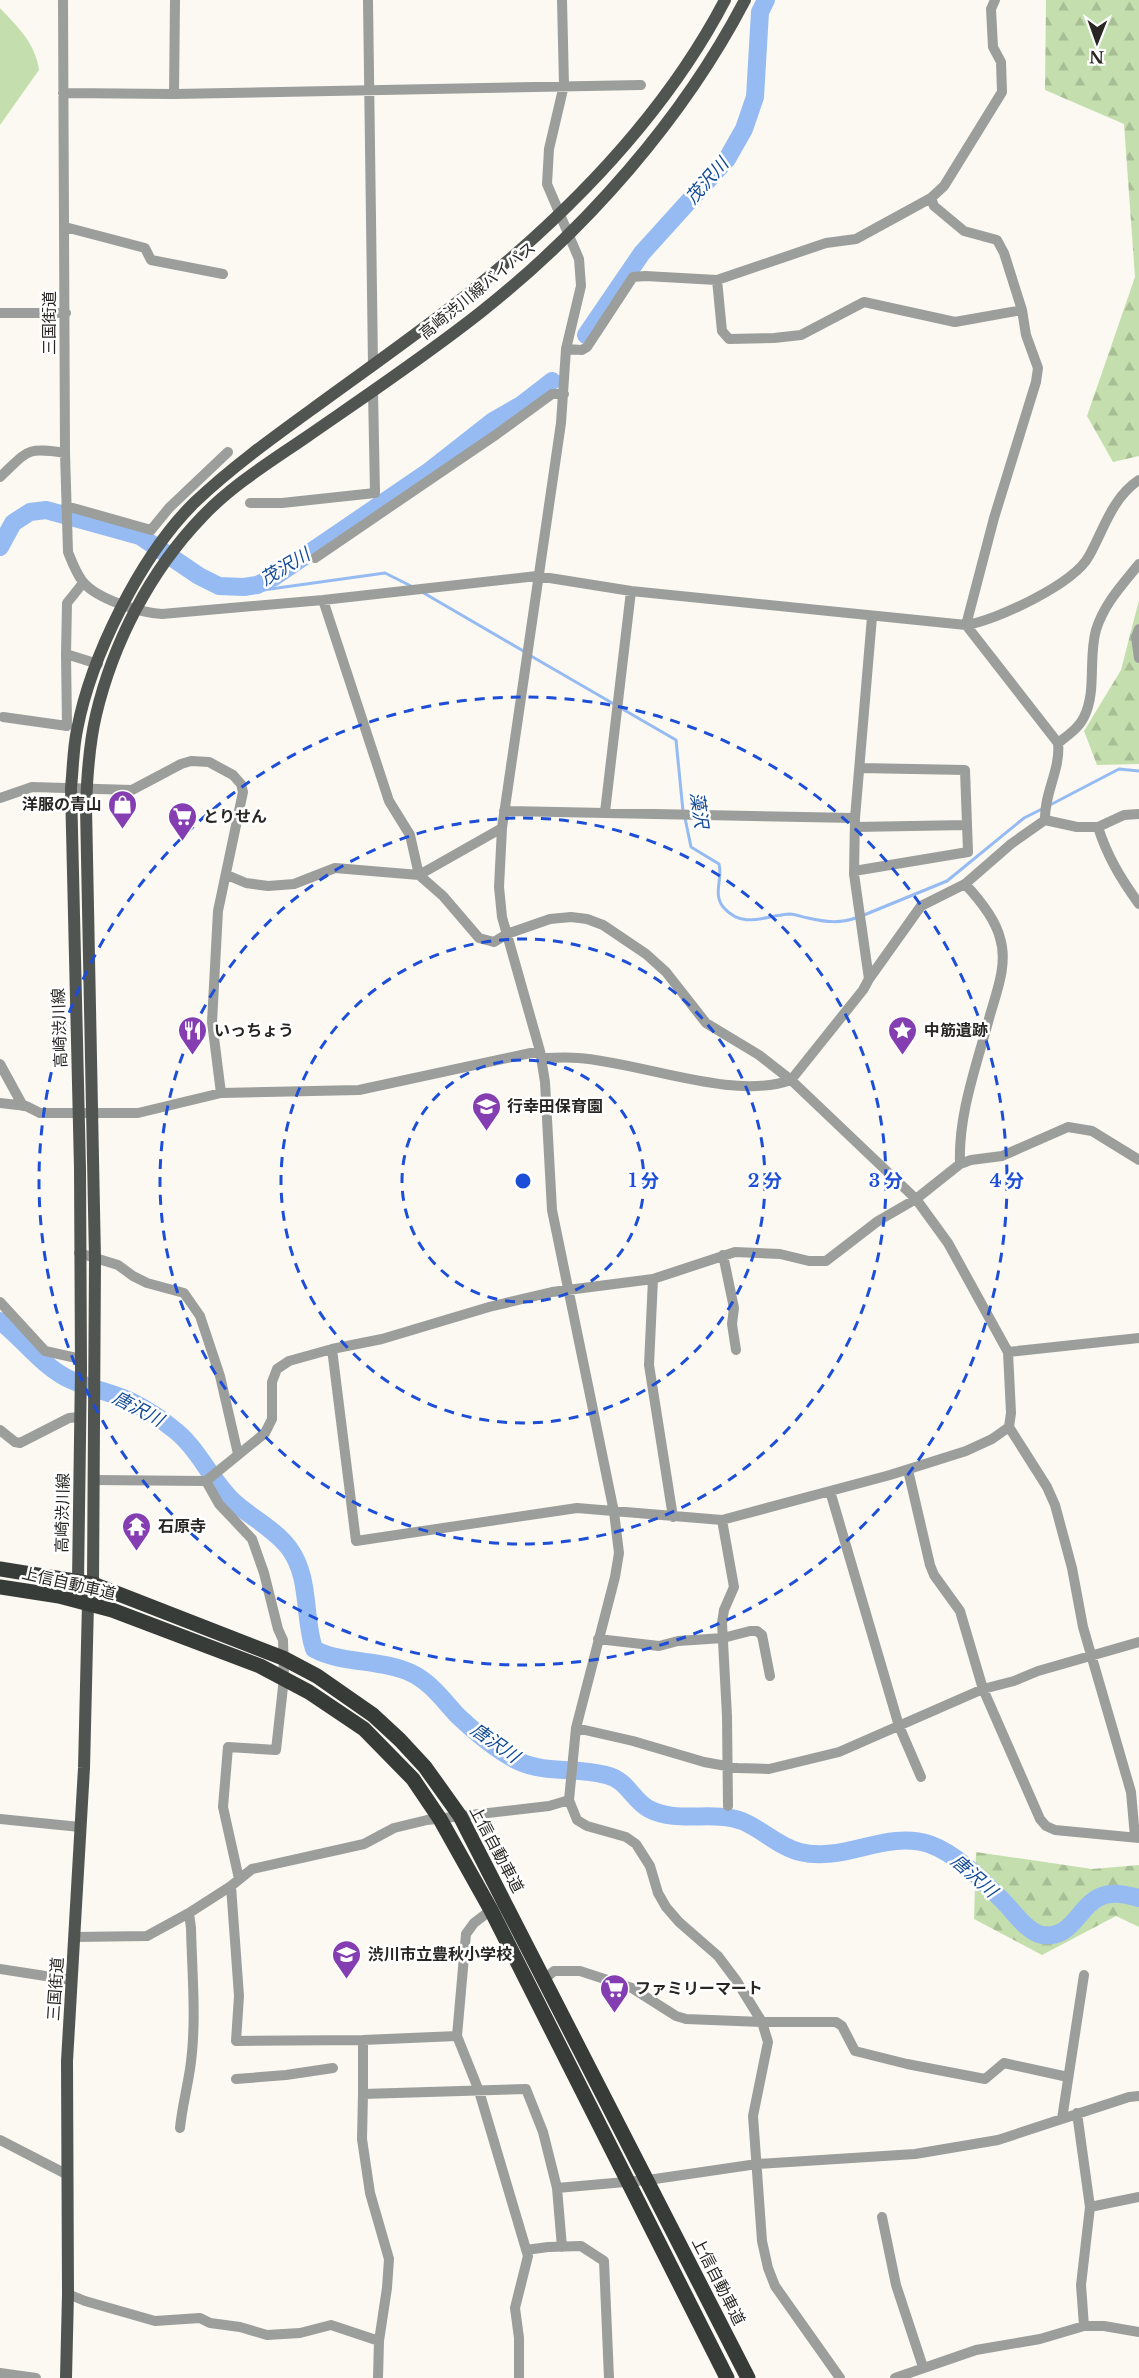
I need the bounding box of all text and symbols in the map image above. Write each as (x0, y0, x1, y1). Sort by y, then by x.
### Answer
north arrow (1067, 12, 1127, 72)
text: N (1089, 47, 1104, 67)
water label: 茂沢川 (681, 152, 734, 209)
street label: 高崎渋川線バイパス (415, 237, 539, 343)
street label: 三国街道 (39, 291, 59, 355)
water label: 茂沢川 (256, 543, 316, 590)
shop icon: 洋服の青山 (107, 788, 139, 830)
water label: 藻沢 (686, 791, 713, 831)
place label: 洋服の青山 (22, 794, 102, 814)
supermarket icon: とりせん (166, 800, 198, 842)
place label: とりせん (203, 806, 267, 826)
street label: 高崎渋川線 (48, 988, 70, 1068)
restaurant icon: いっちょう (177, 1014, 209, 1056)
place icon: 中筋遺跡 (887, 1014, 919, 1056)
place label: いっちょう (214, 1020, 294, 1040)
place label: 中筋遺跡 (924, 1020, 988, 1040)
school or university icon: 行幸田保育園 (470, 1090, 502, 1132)
place label: 行幸田保育園 (507, 1096, 603, 1116)
text: 1 分 (629, 1170, 659, 1192)
text: 2 分 (748, 1170, 782, 1192)
text: 3 分 (869, 1170, 903, 1192)
text: 4 分 (990, 1170, 1024, 1192)
centre of rings (513, 1171, 533, 1191)
water label: 唐沢川 (109, 1387, 169, 1432)
street label: 高崎渋川線 (51, 1473, 73, 1553)
temple icon: 石原寺 (121, 1510, 153, 1552)
place label: 石原寺 (158, 1516, 206, 1536)
street label: 上信自動車道 (20, 1562, 118, 1604)
water label: 唐沢川 (467, 1719, 525, 1769)
street label: 上信自動車道 (466, 1802, 528, 1896)
water label: 唐沢川 (946, 1850, 1003, 1903)
school or university icon: 渋川市立豊秋小学校 (331, 1938, 363, 1980)
place label: 渋川市立豊秋小学校 (368, 1944, 512, 1964)
street label: 三国街道 (43, 1956, 67, 2022)
supermarket icon: ファミリーマート (598, 1972, 630, 2014)
place label: ファミリーマート (635, 1978, 763, 1998)
street label: 上信自動車道 (688, 2234, 750, 2328)

